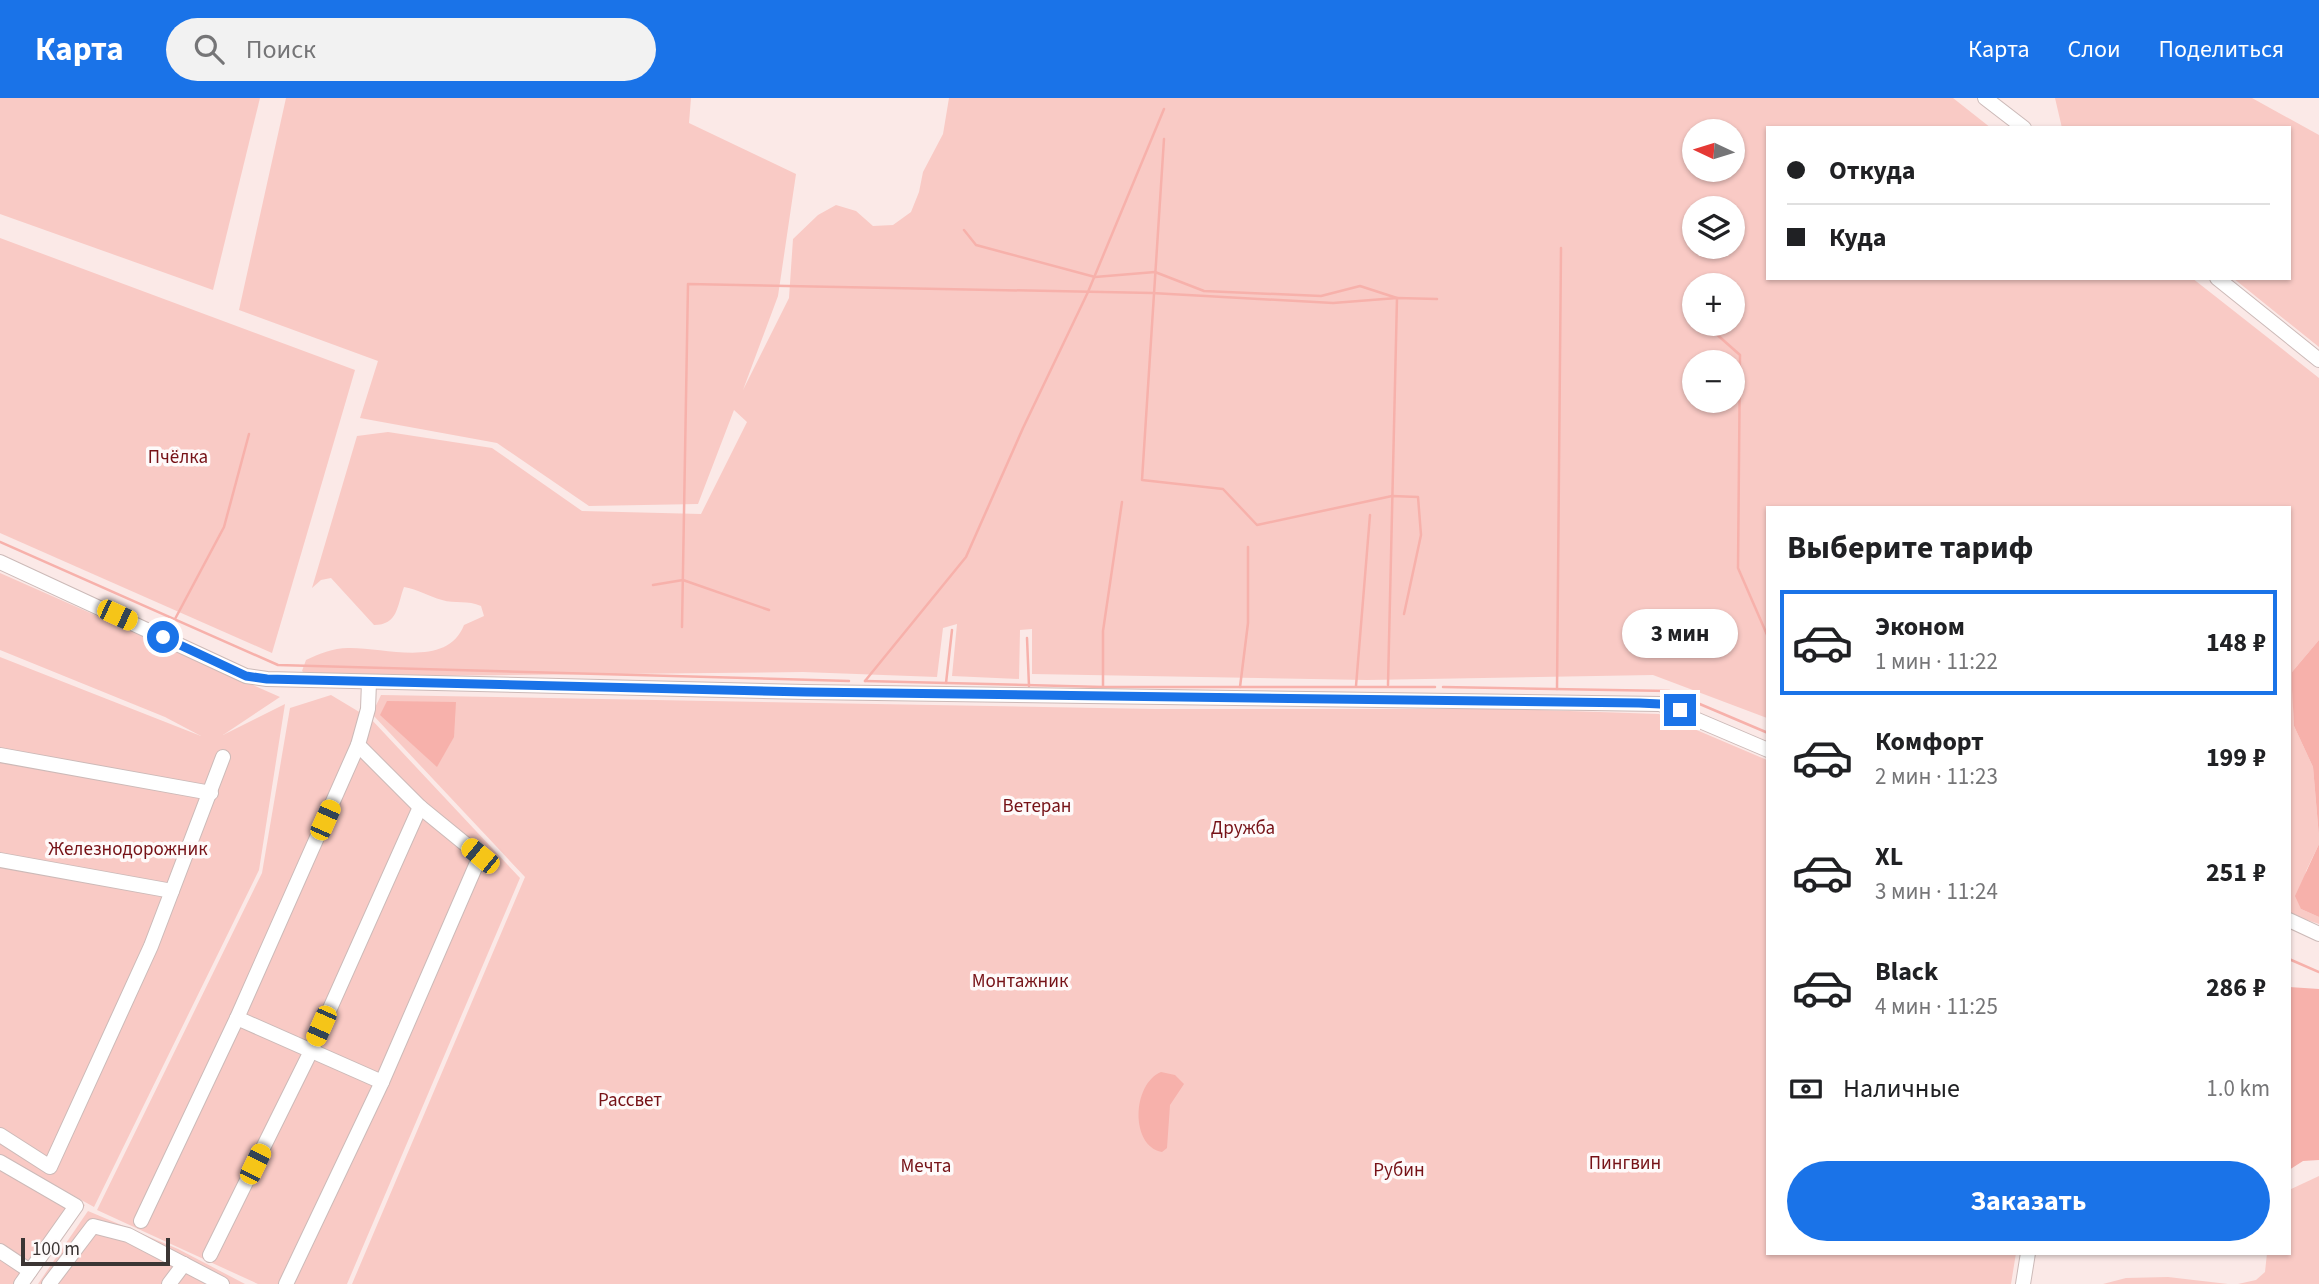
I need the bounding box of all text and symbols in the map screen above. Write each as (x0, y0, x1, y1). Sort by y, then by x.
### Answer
search box (166, 18, 656, 81)
text: Карта (35, 26, 124, 73)
icon: search (190, 30, 228, 68)
text: Поиск (246, 31, 316, 68)
text: Карта (1968, 32, 2030, 67)
text: Слои (2068, 32, 2121, 67)
text: Поделиться (2159, 32, 2284, 67)
north arrow (1682, 119, 1745, 182)
map controls (1682, 119, 1745, 413)
text: Откуда (1829, 152, 1916, 189)
button: layers (1682, 196, 1745, 259)
text: Куда (1829, 219, 1887, 256)
button: + (1682, 273, 1745, 336)
button: − (1682, 350, 1745, 413)
park label: Пчёлка (148, 444, 208, 471)
text: Выберите тариф (1787, 525, 2034, 571)
car (94, 597, 141, 633)
callout: 3 мин (1622, 608, 1738, 658)
text: Эконом (1875, 608, 1965, 645)
icon: car (1791, 611, 1854, 674)
text: 3 мин (1651, 617, 1709, 650)
route start (147, 621, 179, 653)
text: 148 ₽ (2206, 624, 2266, 661)
text: 1 мин · 11:22 (1875, 645, 1998, 678)
route end (1664, 694, 1696, 726)
text: Комфорт (1875, 723, 1984, 760)
icon: car (1791, 726, 1854, 789)
text: 199 ₽ (2206, 739, 2266, 776)
text: 2 мин · 11:23 (1875, 760, 1998, 793)
park label: Ветеран (1003, 793, 1071, 820)
car (307, 797, 344, 843)
park label: Дружба (1211, 815, 1275, 842)
car (458, 835, 503, 877)
park label: Железнодорожник (48, 836, 208, 863)
text: XL (1875, 838, 1903, 875)
icon: car (1791, 841, 1854, 904)
text: 251 ₽ (2206, 854, 2266, 891)
text: 3 мин · 11:24 (1875, 875, 1998, 908)
text: Black (1875, 953, 1938, 990)
icon: car (1791, 956, 1854, 1019)
park label: Монтажник (972, 968, 1069, 995)
text: 286 ₽ (2206, 969, 2266, 1006)
text: 4 мин · 11:25 (1875, 990, 1998, 1023)
car (303, 1003, 340, 1049)
icon: cash (1787, 1070, 1825, 1108)
text: Наличные (1843, 1070, 1960, 1107)
text: 1.0 km (2206, 1072, 2270, 1105)
park label: Рассвет (598, 1087, 662, 1114)
car (237, 1141, 274, 1187)
park label: Пингвин (1589, 1150, 1661, 1177)
park label: Мечта (901, 1153, 951, 1180)
park label: Рубин (1373, 1157, 1425, 1184)
button: Заказать (1787, 1161, 2270, 1241)
scale bar (21, 1235, 170, 1267)
text: 100 m (32, 1236, 80, 1263)

